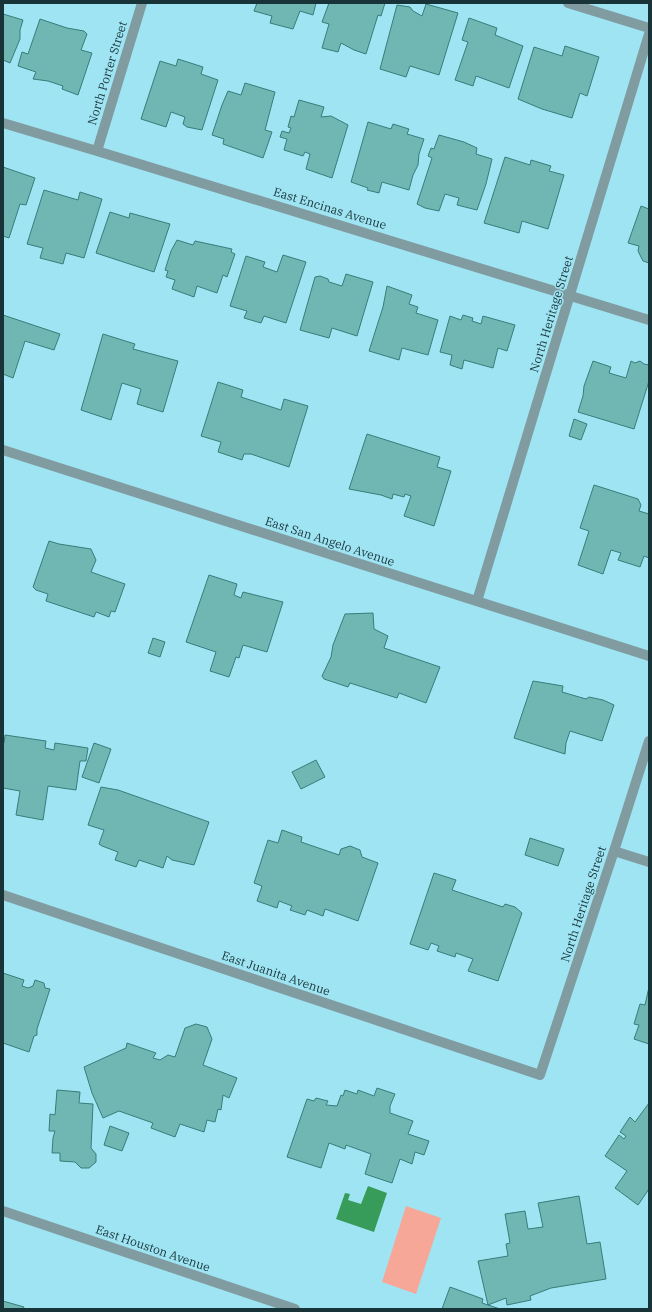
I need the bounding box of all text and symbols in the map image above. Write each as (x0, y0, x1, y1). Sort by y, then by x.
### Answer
street label: North Porter Street (84, 19, 130, 127)
street label: East Encinas Avenue (272, 184, 388, 232)
street label: North Heritage Street (526, 254, 576, 374)
street label: East San Angelo Avenue (263, 513, 397, 569)
street label: North Heritage Street (557, 844, 609, 964)
street label: East Juanita Avenue (220, 947, 332, 999)
street label: East Houston Avenue (94, 1221, 212, 1275)

